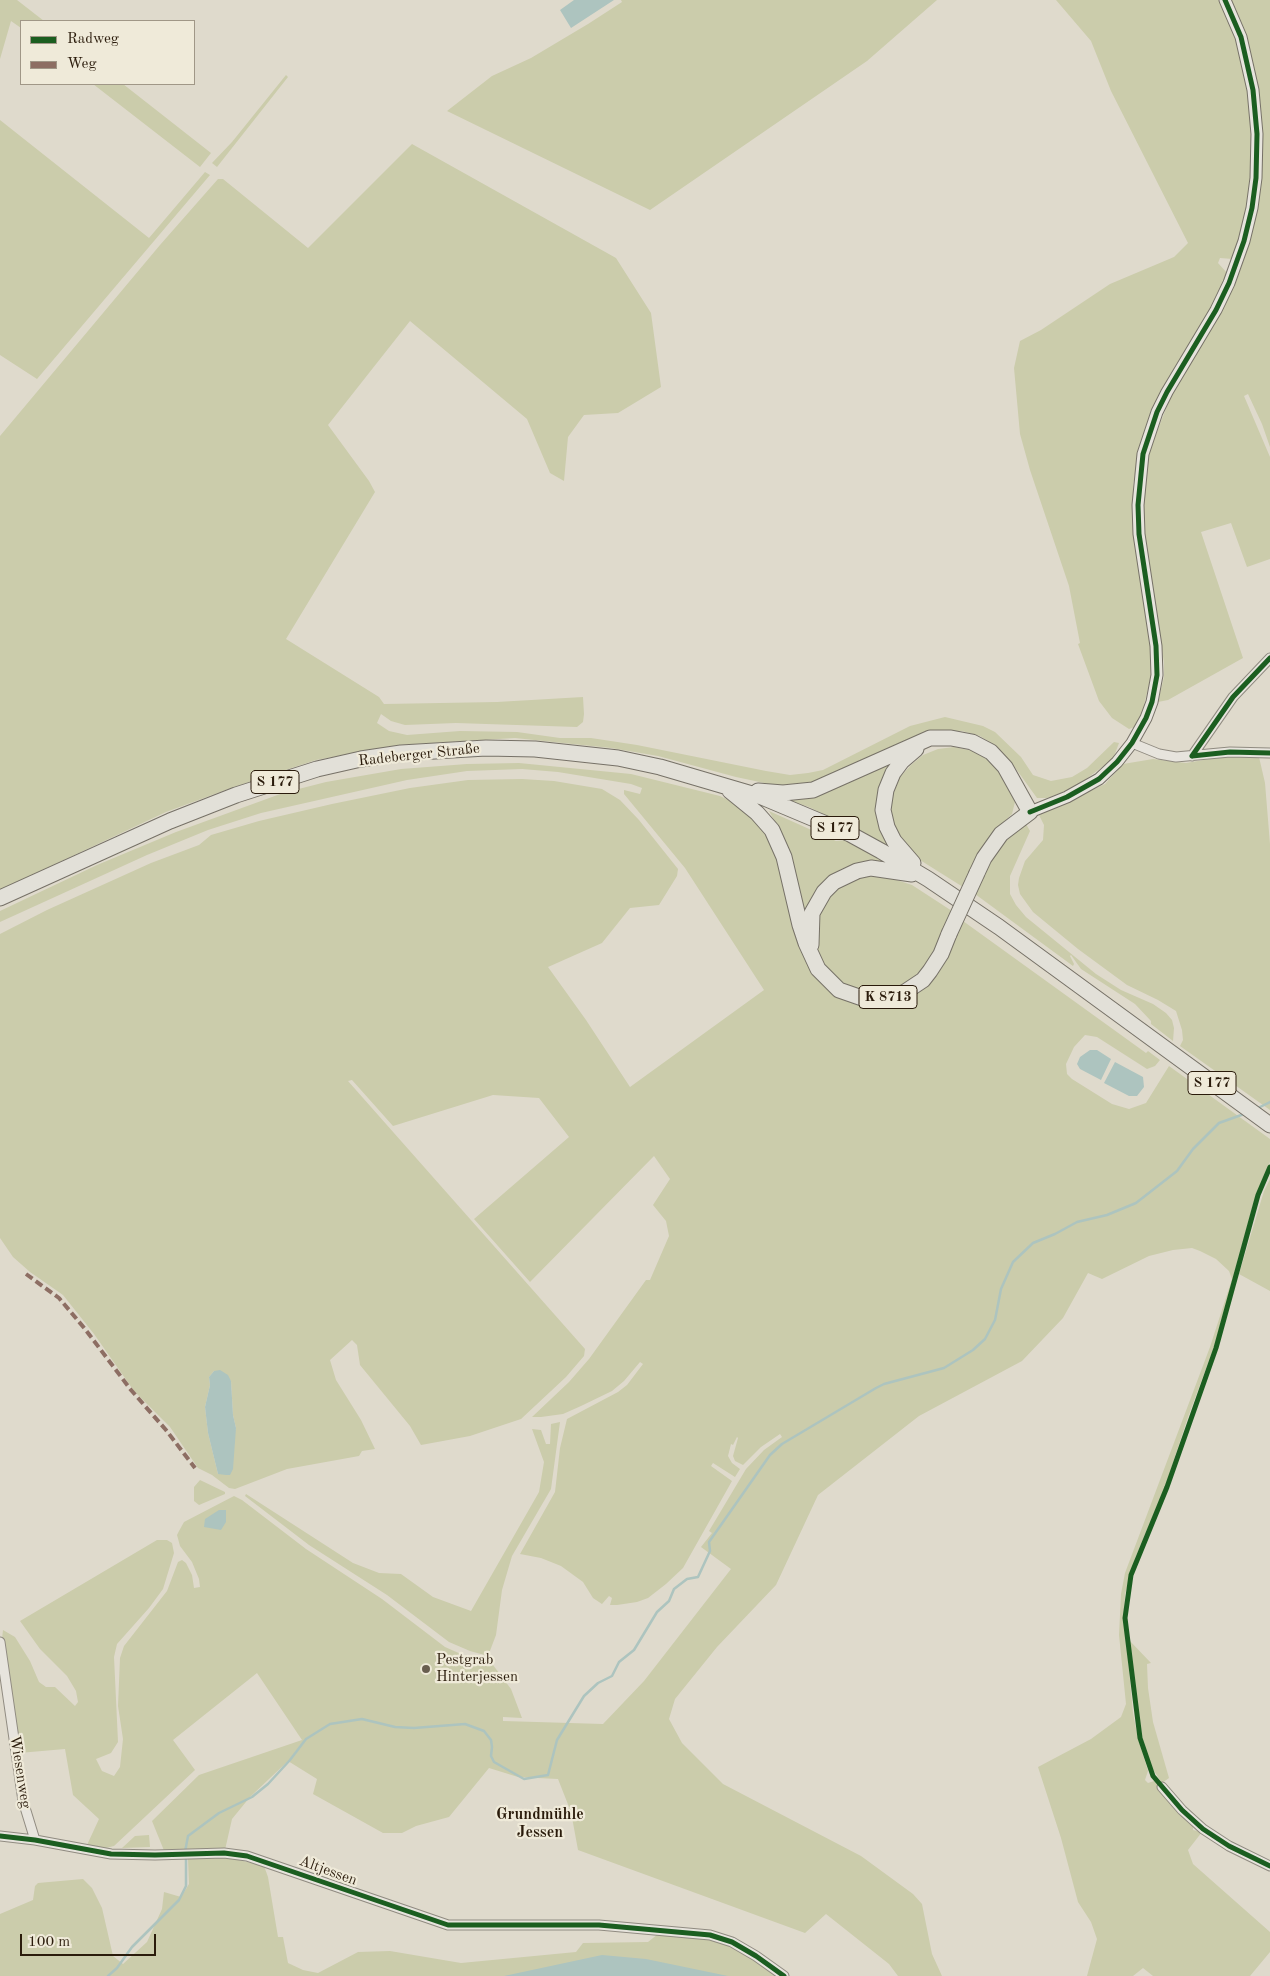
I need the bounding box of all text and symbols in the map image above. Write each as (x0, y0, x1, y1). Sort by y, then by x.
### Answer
legend (20, 20, 195, 85)
text: Radweg (67, 32, 119, 47)
text: Weg (67, 57, 97, 72)
street label: Radeberger Straße (357, 740, 481, 770)
road number: S 177 (251, 770, 299, 794)
road number: S 177 (811, 816, 859, 840)
road number: K 8713 (859, 986, 917, 1009)
road number: S 177 (1188, 1072, 1236, 1094)
place label: Pestgrab Hinterjessen (436, 1651, 518, 1686)
marker: Pestgrab Hinterjessen (420, 1663, 432, 1675)
street label: Wiesenweg (5, 1734, 35, 1810)
district label: Grundmühle Jessen (496, 1805, 584, 1843)
street label: Altjessen (297, 1852, 359, 1890)
scale bar (22, 1924, 159, 1956)
text: 100 m (28, 1935, 70, 1950)

